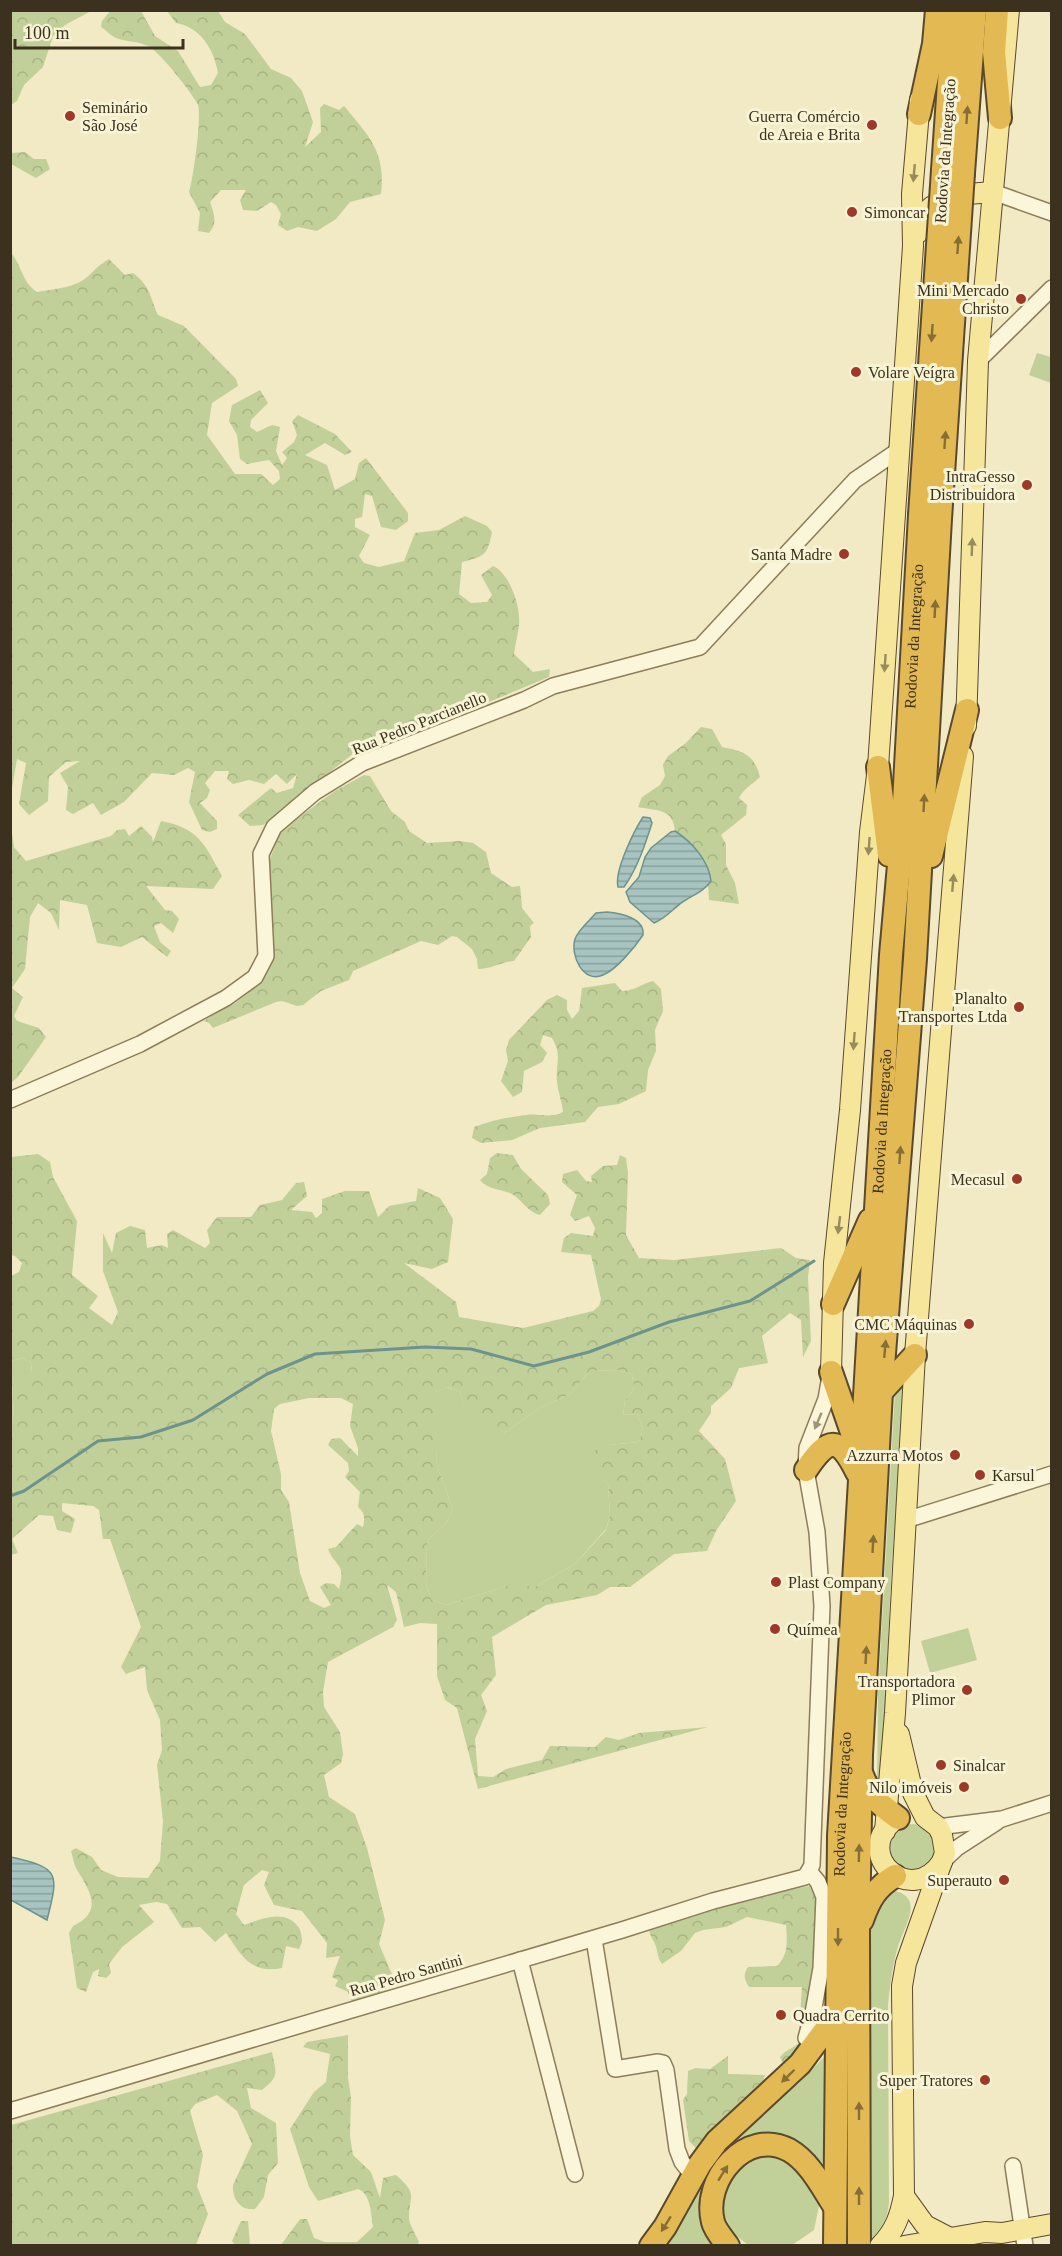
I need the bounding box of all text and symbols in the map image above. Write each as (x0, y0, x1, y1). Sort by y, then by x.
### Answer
scale bar (15, 12, 183, 50)
text: 100 m (24, 23, 70, 43)
street label: Rodovia da Integração (931, 78, 960, 224)
place label: Seminário São José (82, 99, 148, 134)
one-way arrow (963, 105, 972, 124)
place label: Guerra Comércio de Areia e Brita (748, 108, 860, 143)
marker: Seminário São José (63, 109, 77, 123)
marker: Guerra Comércio de Areia e Brita (865, 118, 879, 132)
one-way arrow (909, 163, 919, 182)
place label: Simoncar (864, 204, 926, 221)
marker: Simoncar (845, 205, 859, 219)
one-way arrow (954, 236, 963, 255)
place label: Mini Mercado Christo (917, 282, 1009, 317)
marker: Mini Mercado Christo (1014, 292, 1028, 306)
one-way arrow (928, 324, 937, 343)
place label: Volare Veígra (868, 364, 955, 382)
marker: Volare Veígra (849, 365, 863, 379)
one-way arrow (941, 430, 950, 449)
place label: IntraGesso Distribuidora (930, 468, 1015, 503)
marker: IntraGesso Distribuidora (1020, 478, 1034, 492)
one-way arrow (968, 537, 977, 556)
place label: Santa Madre (751, 546, 832, 563)
marker: Santa Madre (837, 547, 851, 561)
street label: Rodovia da Integração (901, 564, 926, 709)
one-way arrow (930, 599, 940, 618)
one-way arrow (881, 653, 890, 672)
street label: Rua Pedro Parcianello (349, 688, 489, 758)
one-way arrow (920, 794, 929, 813)
one-way arrow (864, 837, 874, 856)
one-way arrow (948, 874, 958, 893)
place label: Planalto Transportes Ltda (899, 990, 1007, 1026)
marker: Planalto Transportes Ltda (1012, 1000, 1026, 1014)
one-way arrow (849, 1031, 859, 1050)
street label: Rodovia da Integração (868, 1048, 894, 1194)
one-way arrow (895, 1145, 905, 1164)
place label: Mecasul (951, 1171, 1006, 1188)
marker: Mecasul (1010, 1172, 1024, 1186)
one-way arrow (834, 1215, 843, 1234)
place label: CMC Máquinas (854, 1316, 957, 1334)
marker: CMC Máquinas (962, 1317, 976, 1331)
one-way arrow (880, 1340, 890, 1359)
one-way arrow (813, 1412, 823, 1430)
place label: Azzurra Motos (847, 1447, 943, 1464)
marker: Azzurra Motos (948, 1448, 962, 1462)
place label: Karsul (992, 1467, 1035, 1484)
marker: Karsul (973, 1468, 987, 1482)
one-way arrow (868, 1534, 877, 1553)
place label: Plast Company (788, 1574, 885, 1592)
marker: Plast Company (769, 1575, 783, 1589)
place label: Químea (787, 1621, 838, 1638)
marker: Químea (768, 1622, 782, 1636)
one-way arrow (862, 1645, 871, 1664)
place label: Transportadora Plimor (858, 1673, 956, 1708)
marker: Transportadora Plimor (960, 1683, 974, 1697)
street label: Rodovia da Integração (830, 1731, 854, 1877)
place label: Sinalcar (953, 1757, 1006, 1774)
marker: Sinalcar (934, 1758, 948, 1772)
place label: Nilo imóveis (869, 1779, 952, 1796)
marker: Nilo imóveis (957, 1780, 971, 1794)
one-way arrow (855, 1844, 864, 1863)
place label: Superauto (927, 1872, 992, 1890)
marker: Superauto (997, 1873, 1011, 1887)
one-way arrow (833, 1927, 843, 1946)
street label: Rua Pedro Santini (348, 1951, 465, 1999)
place label: Quadra Cerrito (793, 2007, 889, 2024)
marker: Quadra Cerrito (774, 2008, 788, 2022)
one-way arrow (782, 2068, 796, 2082)
place label: Super Tratores (879, 2072, 973, 2090)
marker: Super Tratores (978, 2073, 992, 2087)
one-way arrow (854, 2101, 864, 2120)
one-way arrow (717, 2165, 728, 2181)
one-way arrow (854, 2186, 864, 2205)
one-way arrow (660, 2216, 671, 2232)

